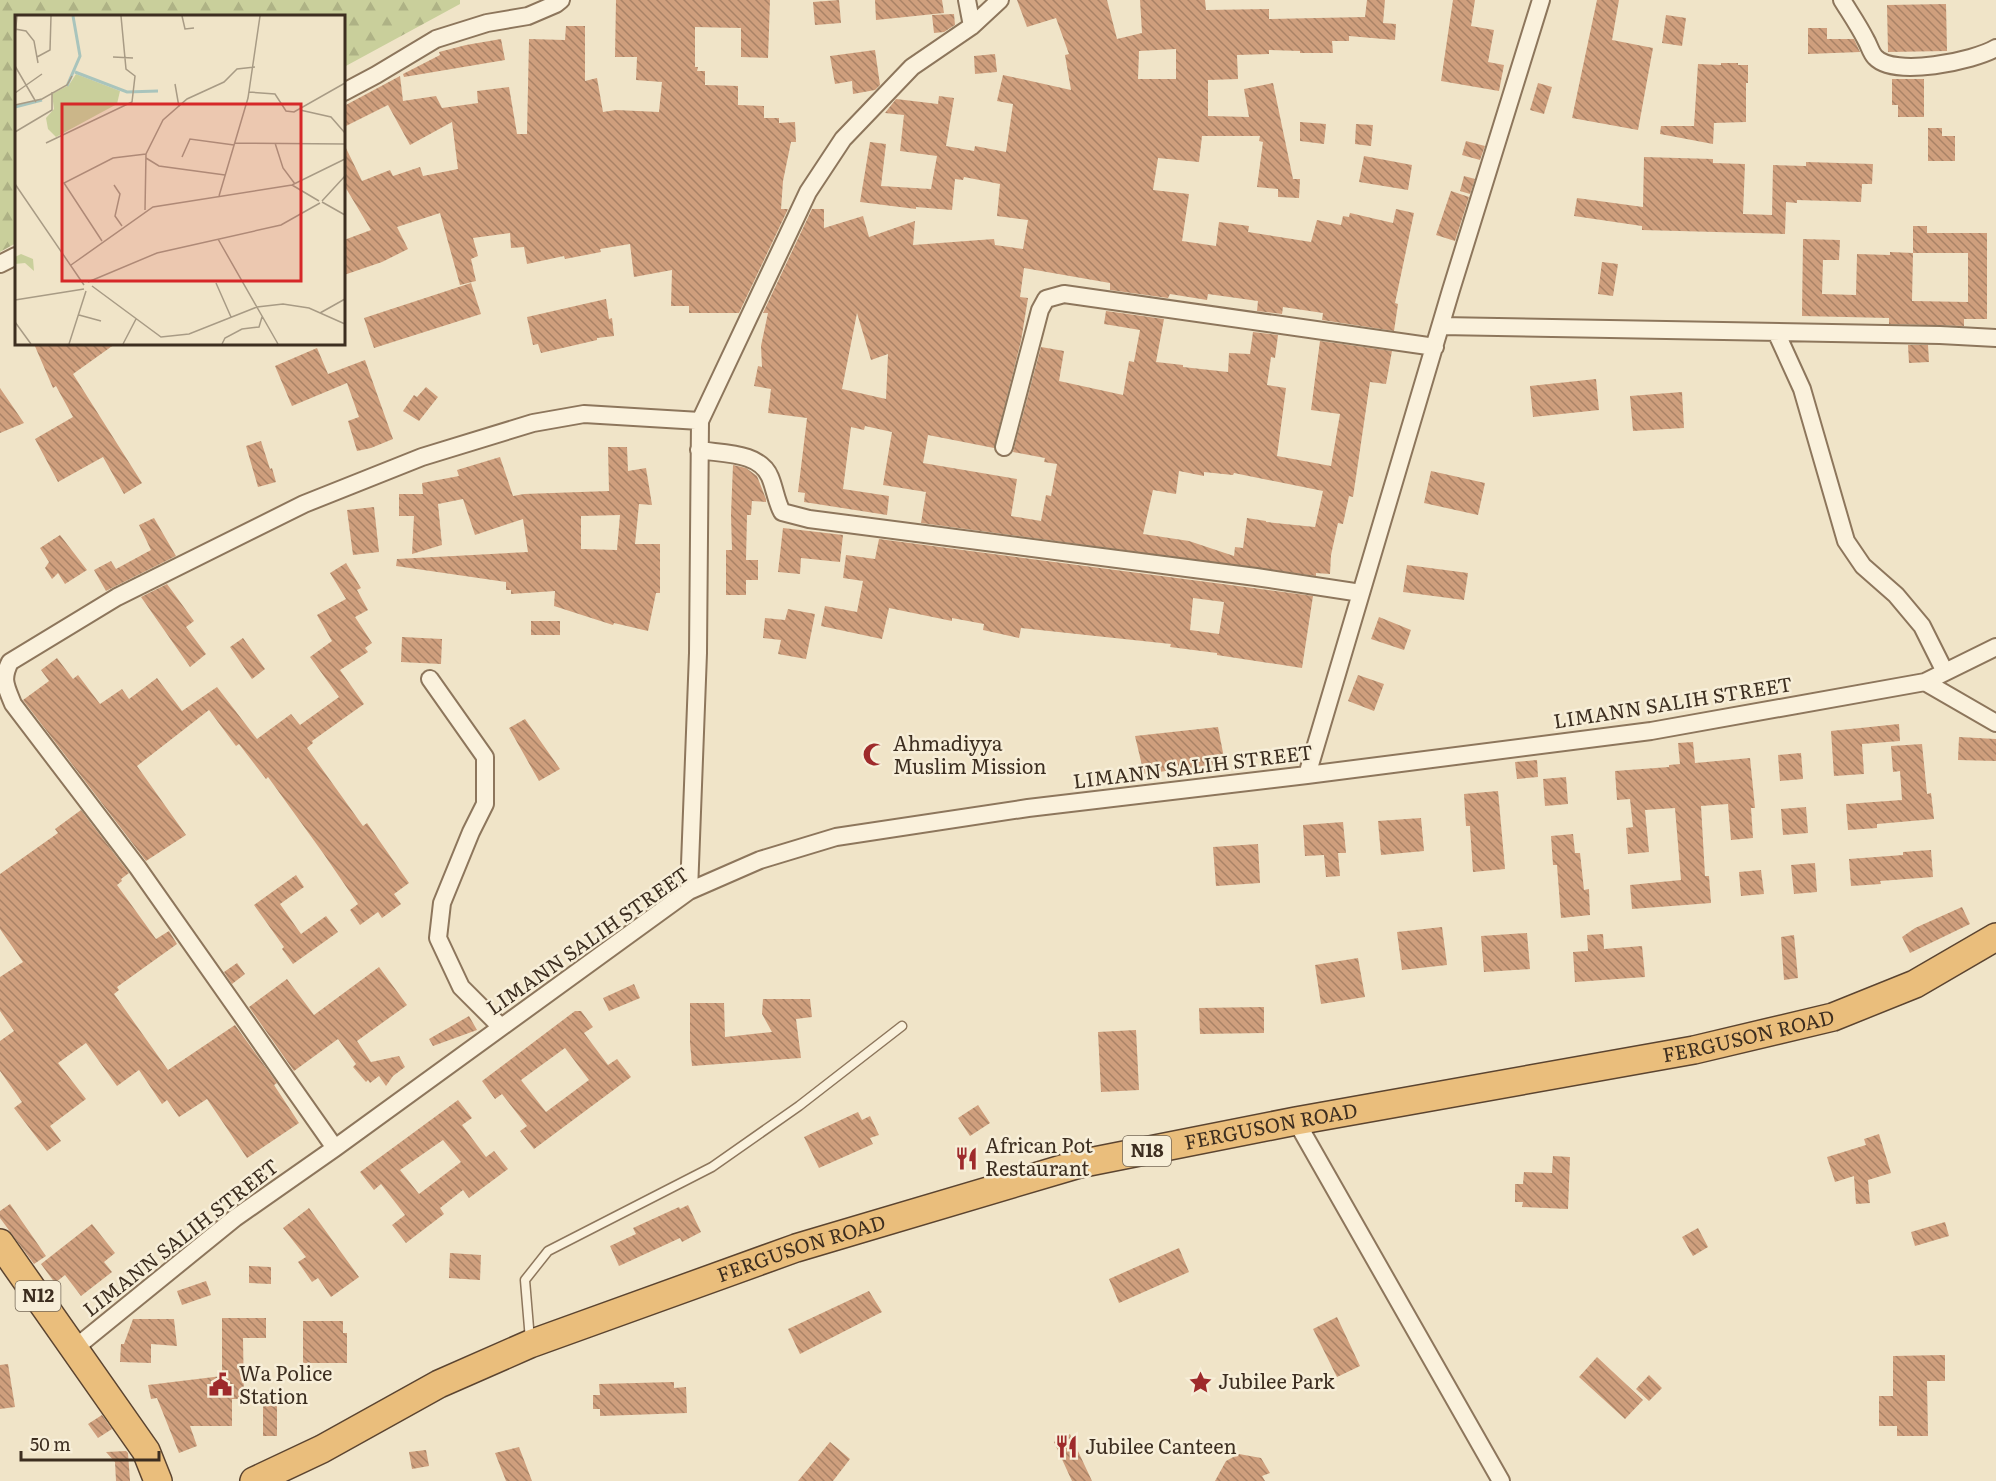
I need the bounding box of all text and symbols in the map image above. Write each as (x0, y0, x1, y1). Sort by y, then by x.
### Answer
inset map (15, 15, 345, 345)
street label: LIMANN SALIH STREET (1551, 667, 1794, 735)
place label: Ahmadiyya Muslim Mission (893, 727, 1047, 780)
street label: LIMANN SALIH STREET (1071, 735, 1314, 795)
mosque icon: Ahmadiyya Muslim Mission (862, 742, 888, 768)
street label: LIMANN SALIH STREET (479, 858, 694, 1021)
street label: FERGUSON ROAD (1660, 1000, 1837, 1068)
street label: FERGUSON ROAD (1181, 1093, 1360, 1156)
place label: African Pot Restaurant (985, 1129, 1093, 1182)
road number: N18 (1123, 1136, 1171, 1166)
restaurant icon: African Pot Restaurant (954, 1145, 980, 1171)
street label: LIMANN SALIH STREET (75, 1150, 284, 1323)
street label: FERGUSON ROAD (712, 1205, 889, 1288)
road number: N12 (15, 1281, 60, 1311)
place label: Wa Police Station (239, 1357, 332, 1410)
place label: Jubilee Park (1218, 1365, 1336, 1395)
place icon: Jubilee Park (1187, 1369, 1213, 1395)
public building icon: Wa Police Station (208, 1372, 234, 1398)
scale bar (21, 1424, 159, 1462)
text: 50 m (30, 1430, 71, 1457)
place label: Jubilee Canteen (1085, 1430, 1237, 1460)
restaurant icon: Jubilee Canteen (1054, 1434, 1080, 1460)

